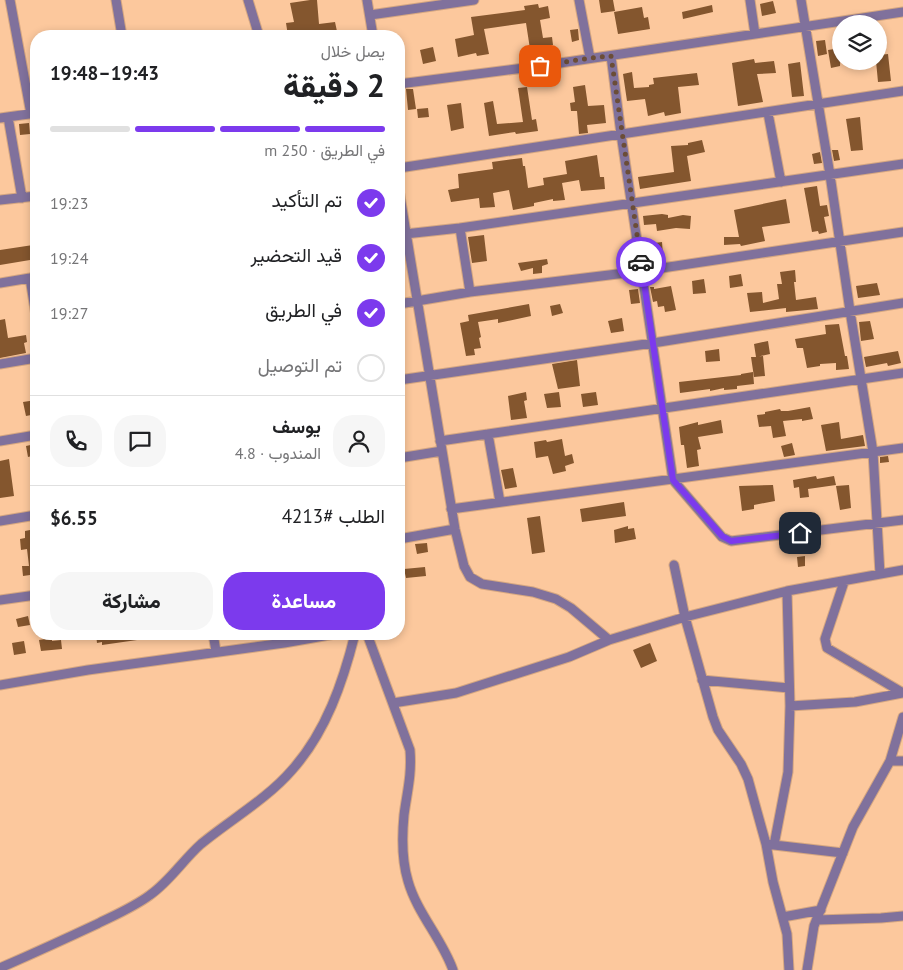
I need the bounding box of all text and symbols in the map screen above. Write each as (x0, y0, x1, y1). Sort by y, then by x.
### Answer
map controls (832, 15, 887, 70)
button: layers (832, 15, 887, 70)
text: يصل خلال (321, 41, 385, 61)
pin (519, 45, 561, 87)
icon: bag (526, 52, 554, 80)
text: 19:43–19:48 (50, 61, 159, 85)
text: 2 دقيقة (283, 64, 385, 106)
text: في الطريق · 250 m (264, 140, 385, 160)
text: تم التأكيد (272, 188, 342, 212)
icon: check (357, 189, 385, 217)
text: 19:23 (50, 193, 88, 213)
courier (616, 237, 666, 287)
text: قيد التحضير (250, 243, 342, 267)
icon: check (357, 244, 385, 272)
text: 19:24 (50, 248, 88, 268)
icon: car (627, 248, 655, 276)
text: في الطريق (265, 298, 342, 322)
icon: check (357, 299, 385, 327)
text: 19:27 (50, 303, 88, 323)
text: تم التوصيل (258, 353, 342, 377)
text: يوسف (272, 414, 321, 438)
button: phone (50, 415, 102, 467)
button: chat (114, 415, 166, 467)
button: person (333, 415, 385, 467)
text: المندوب · 4.8 (235, 443, 321, 463)
text: الطلب #4213 (282, 504, 385, 528)
text: $6.55 (50, 506, 98, 530)
pin (779, 512, 821, 554)
icon: home (786, 519, 814, 547)
button: مشاركة (50, 572, 213, 630)
button: مساعدة (223, 572, 385, 630)

